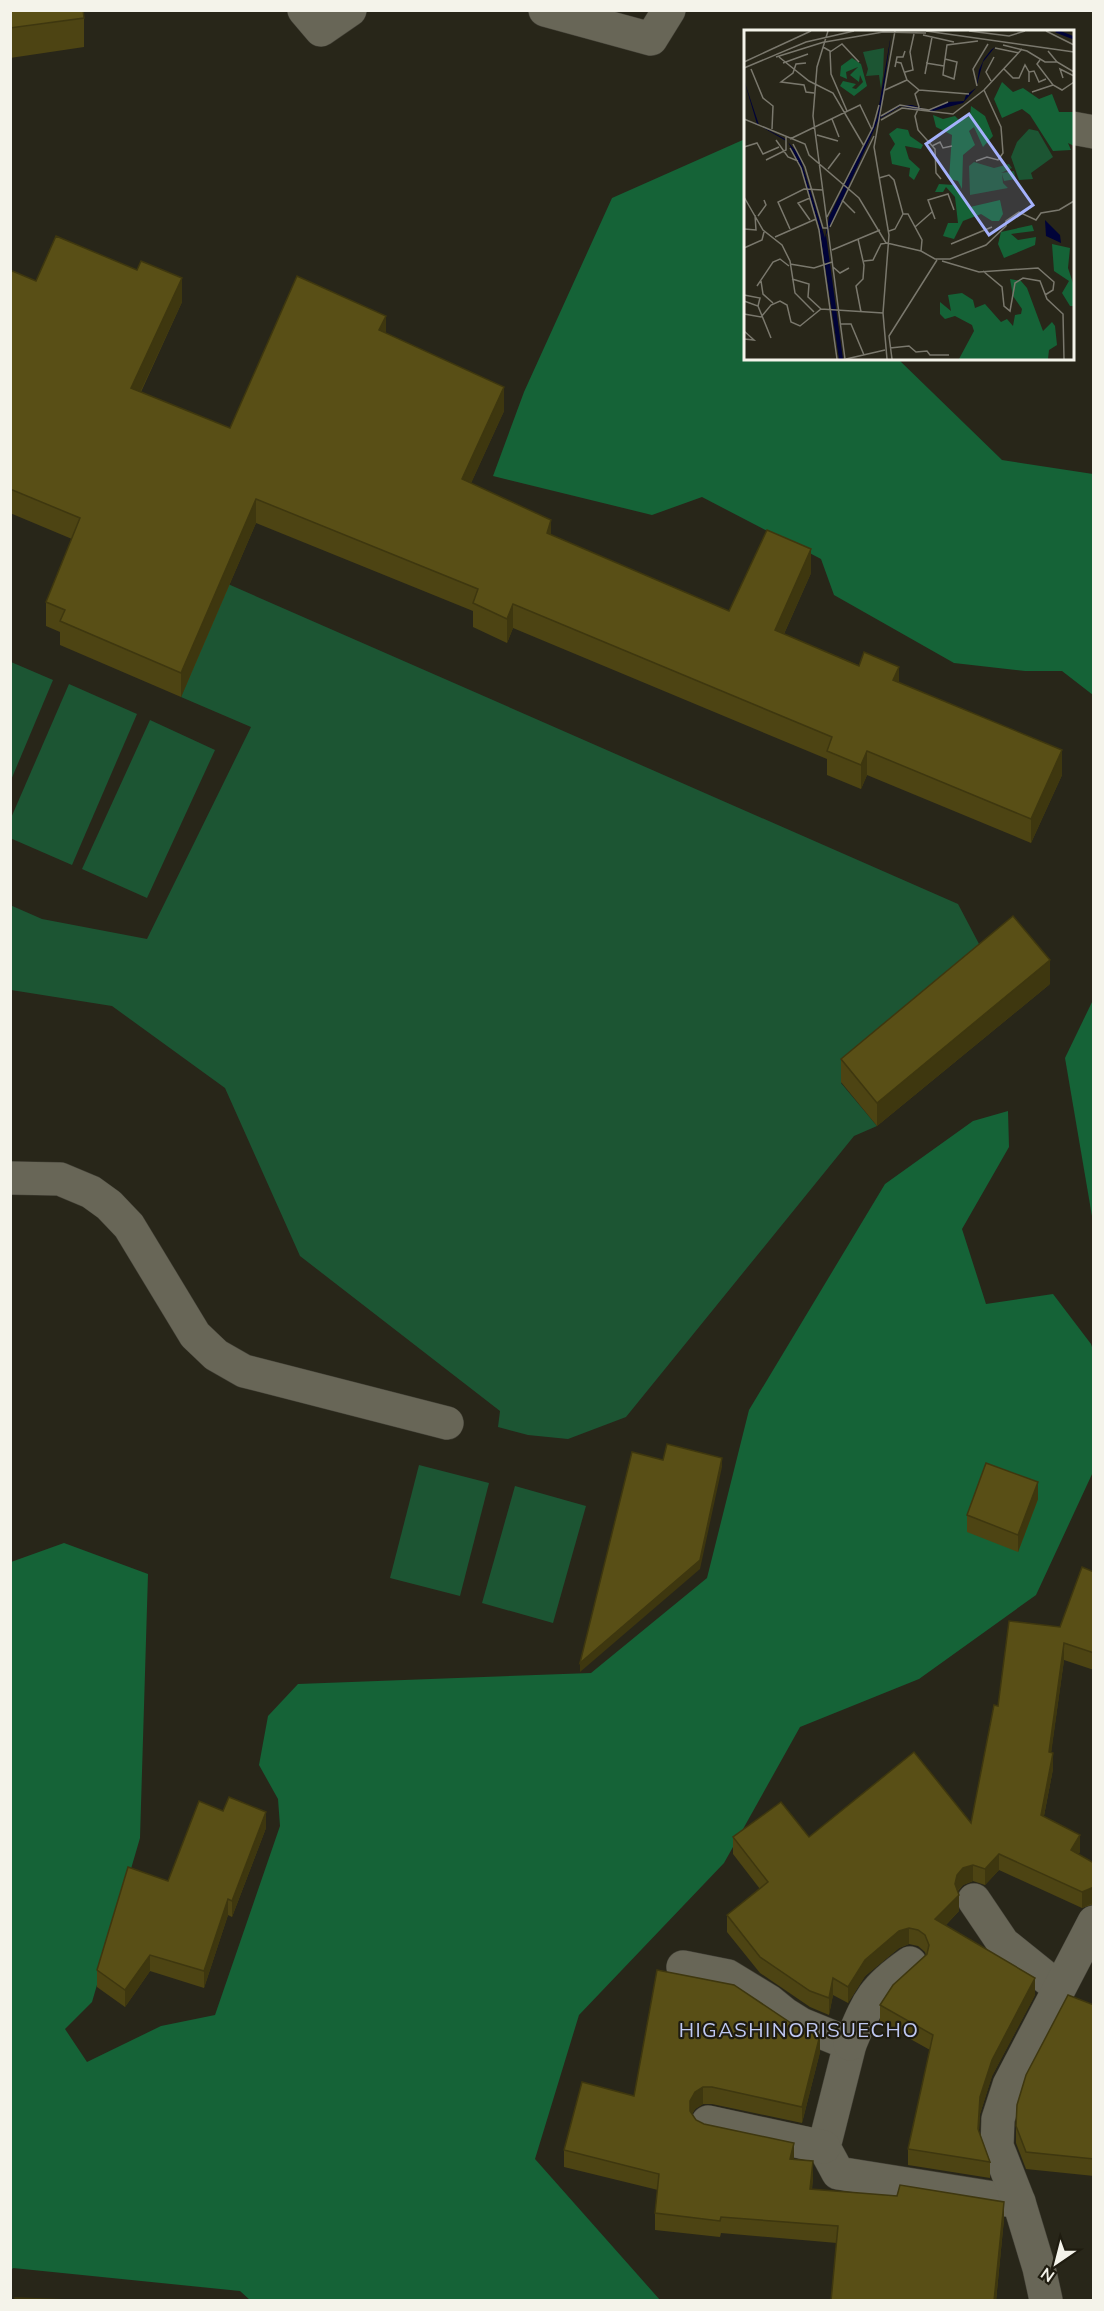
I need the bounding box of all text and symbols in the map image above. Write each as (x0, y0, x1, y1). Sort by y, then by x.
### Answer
inset map (744, 30, 1074, 360)
district label: HIGASHINORISUECHO (679, 2017, 919, 2042)
north arrow (1026, 2233, 1086, 2293)
text: N (1037, 2264, 1058, 2287)

